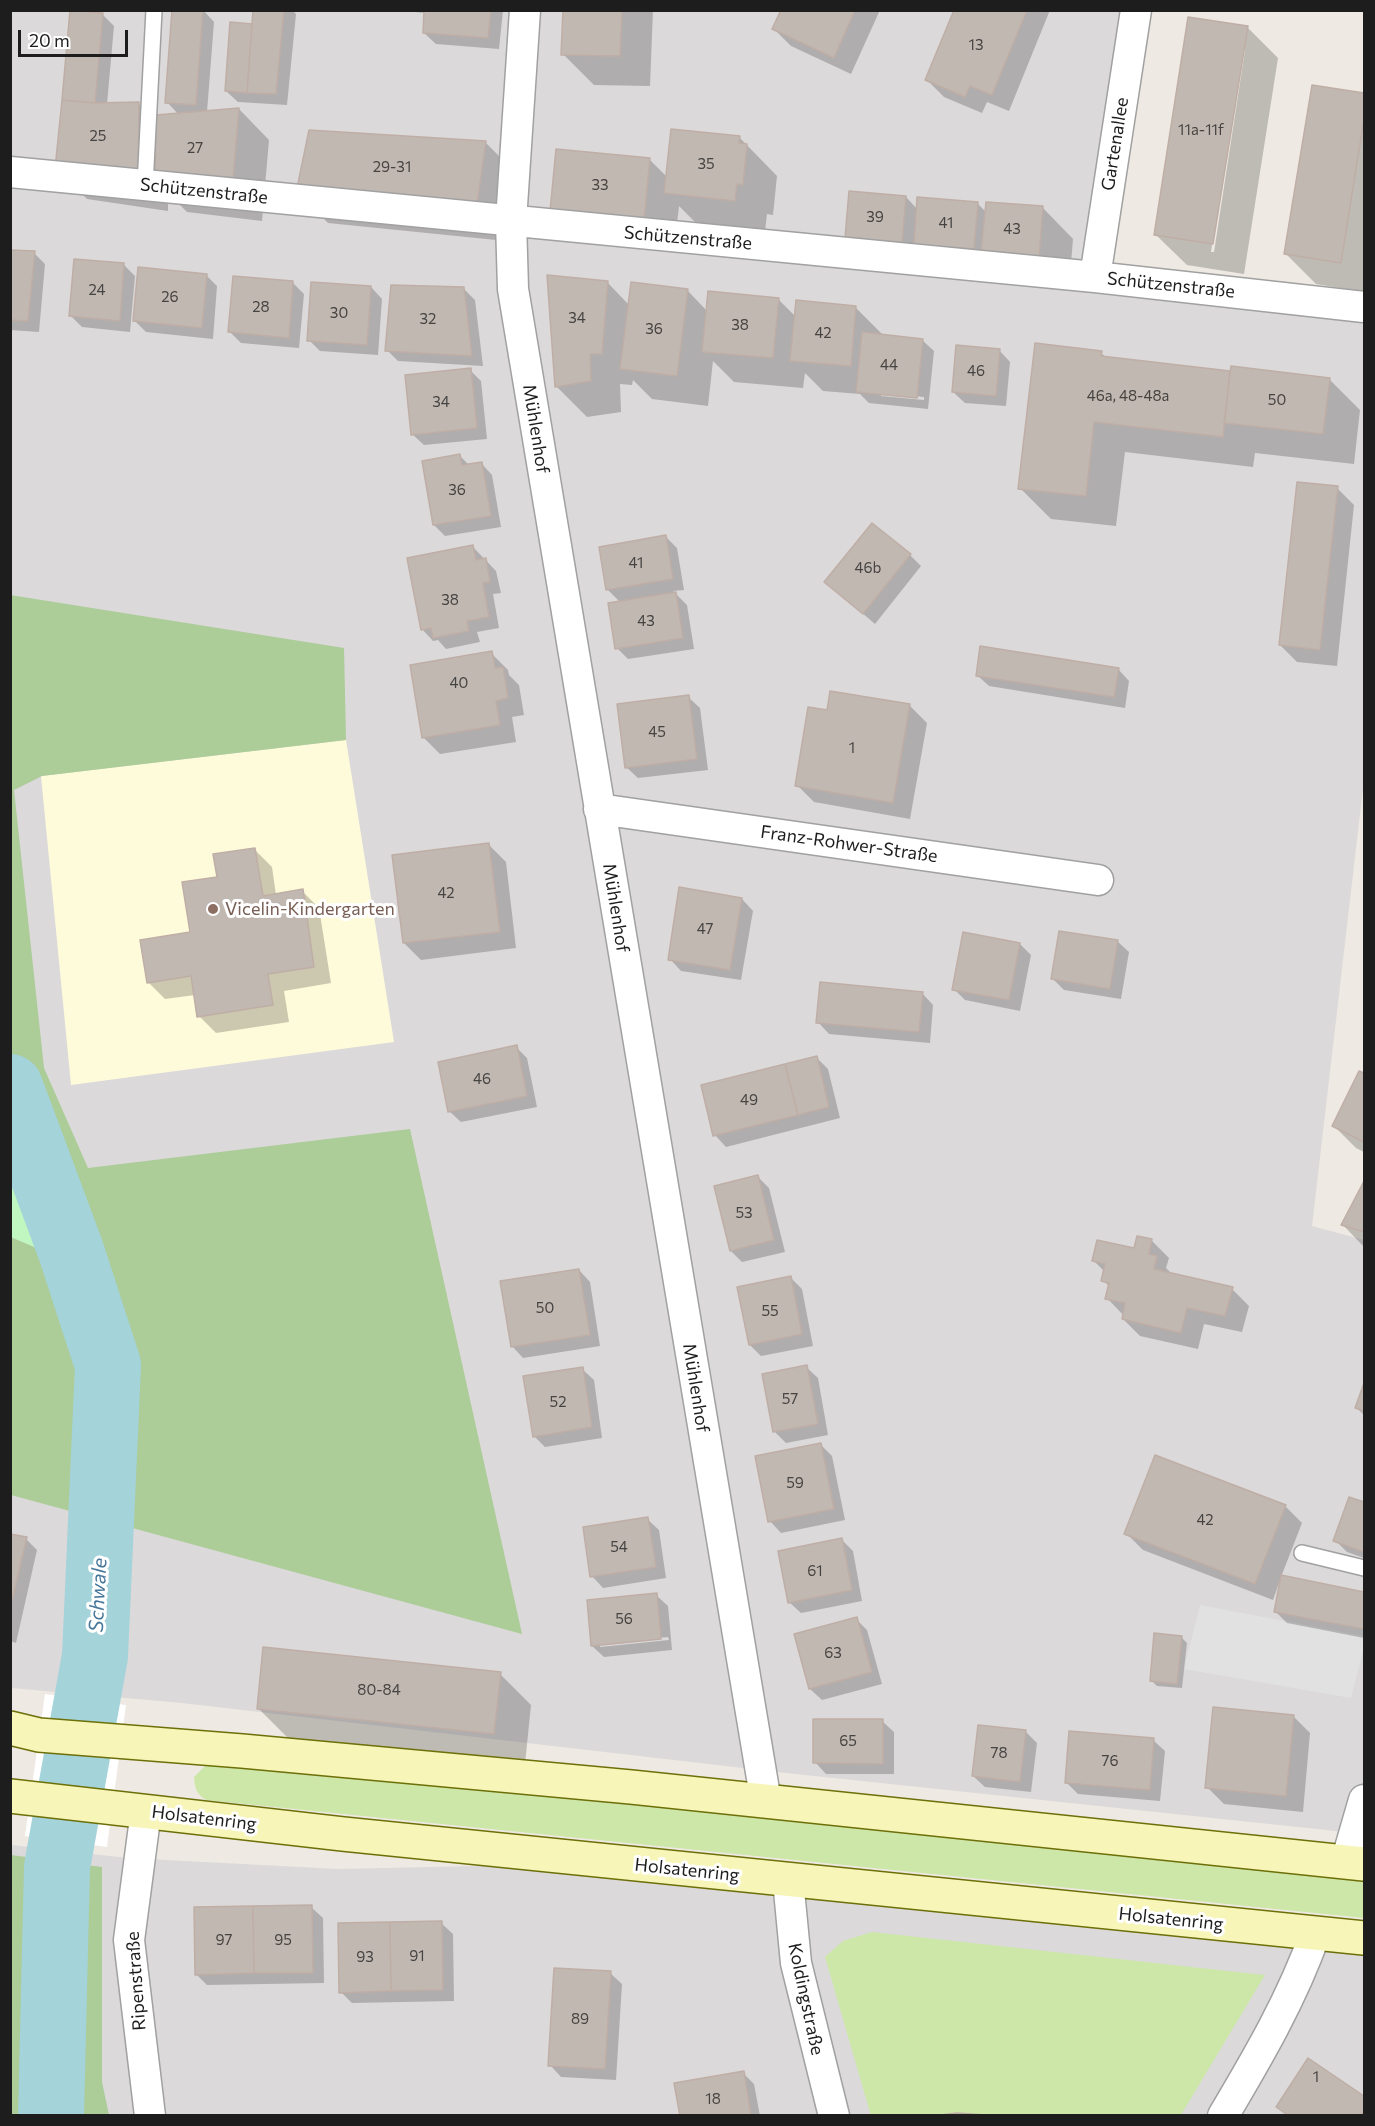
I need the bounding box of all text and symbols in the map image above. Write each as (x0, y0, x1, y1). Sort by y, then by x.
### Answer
scale bar (21, 18, 130, 56)
text: 20 m (29, 29, 70, 51)
house number: 13 (969, 36, 983, 54)
street label: Gartenallee (1097, 96, 1133, 192)
house number: 11a-11f (1178, 121, 1224, 139)
house number: 25 (90, 127, 106, 145)
house number: 27 (187, 139, 203, 157)
house number: 35 (697, 155, 715, 173)
house number: 29-31 (373, 158, 411, 176)
street label: Schützenstraße (139, 174, 269, 208)
house number: 33 (591, 176, 609, 194)
house number: 39 (866, 208, 884, 226)
house number: 41 (939, 214, 953, 232)
house number: 43 (1003, 220, 1021, 238)
street label: Schützenstraße (623, 222, 753, 254)
street label: Schützenstraße (1106, 268, 1236, 302)
house number: 24 (88, 281, 106, 299)
house number: 26 (161, 288, 179, 306)
house number: 28 (252, 298, 270, 316)
house number: 30 (330, 304, 348, 322)
house number: 34 (568, 309, 586, 327)
house number: 32 (420, 310, 436, 328)
house number: 38 (731, 316, 749, 334)
house number: 36 (645, 320, 663, 338)
house number: 42 (814, 324, 832, 342)
house number: 44 (880, 356, 898, 374)
house number: 46 (967, 362, 985, 380)
street label: Mühlenhof (518, 383, 554, 475)
house number: 46a, 48-48a (1087, 387, 1169, 405)
house number: 50 (1268, 391, 1286, 409)
house number: 34 (432, 393, 450, 411)
house number: 36 (448, 481, 466, 499)
house number: 41 (629, 554, 643, 572)
house number: 46b (855, 559, 881, 577)
house number: 38 (441, 591, 459, 609)
house number: 43 (637, 612, 655, 630)
house number: 40 (450, 674, 468, 692)
house number: 45 (648, 723, 666, 741)
house number: 1 (849, 739, 855, 757)
street label: Franz-Rohwer-Straße (759, 821, 939, 867)
street label: Mühlenhof (598, 862, 634, 954)
house number: 42 (437, 884, 455, 902)
place label: Vicelin-Kindergarten (225, 898, 395, 920)
marker: Vicelin-Kindergarten (206, 902, 220, 916)
house number: 47 (697, 920, 713, 938)
house number: 46 (473, 1070, 491, 1088)
house number: 49 (740, 1091, 758, 1109)
house number: 53 (735, 1204, 753, 1222)
house number: 50 (536, 1299, 554, 1317)
house number: 55 (761, 1302, 779, 1320)
street label: Mühlenhof (678, 1342, 714, 1434)
house number: 57 (782, 1390, 798, 1408)
house number: 52 (550, 1393, 566, 1411)
house number: 59 (786, 1474, 804, 1492)
house number: 42 (1196, 1511, 1214, 1529)
house number: 54 (610, 1538, 628, 1556)
water label: Schwale (84, 1557, 112, 1633)
house number: 61 (807, 1562, 823, 1580)
house number: 56 (615, 1610, 633, 1628)
house number: 63 (824, 1644, 842, 1662)
house number: 80-84 (357, 1681, 401, 1699)
house number: 65 (839, 1732, 857, 1750)
house number: 78 (991, 1744, 1007, 1762)
house number: 76 (1102, 1752, 1118, 1770)
street label: Holsatenring (150, 1801, 258, 1835)
street label: Holsatenring (633, 1854, 741, 1886)
street label: Holsatenring (1117, 1903, 1225, 1935)
street label: Ripenstraße (122, 1931, 150, 2031)
house number: 97 (216, 1931, 232, 1949)
house number: 95 (274, 1931, 292, 1949)
street label: Koldingstraße (784, 1941, 828, 2057)
house number: 91 (409, 1947, 425, 1965)
house number: 93 (356, 1948, 374, 1966)
house number: 89 (571, 2010, 589, 2028)
house number: 1 (1313, 2068, 1319, 2086)
house number: 18 (705, 2090, 721, 2108)

